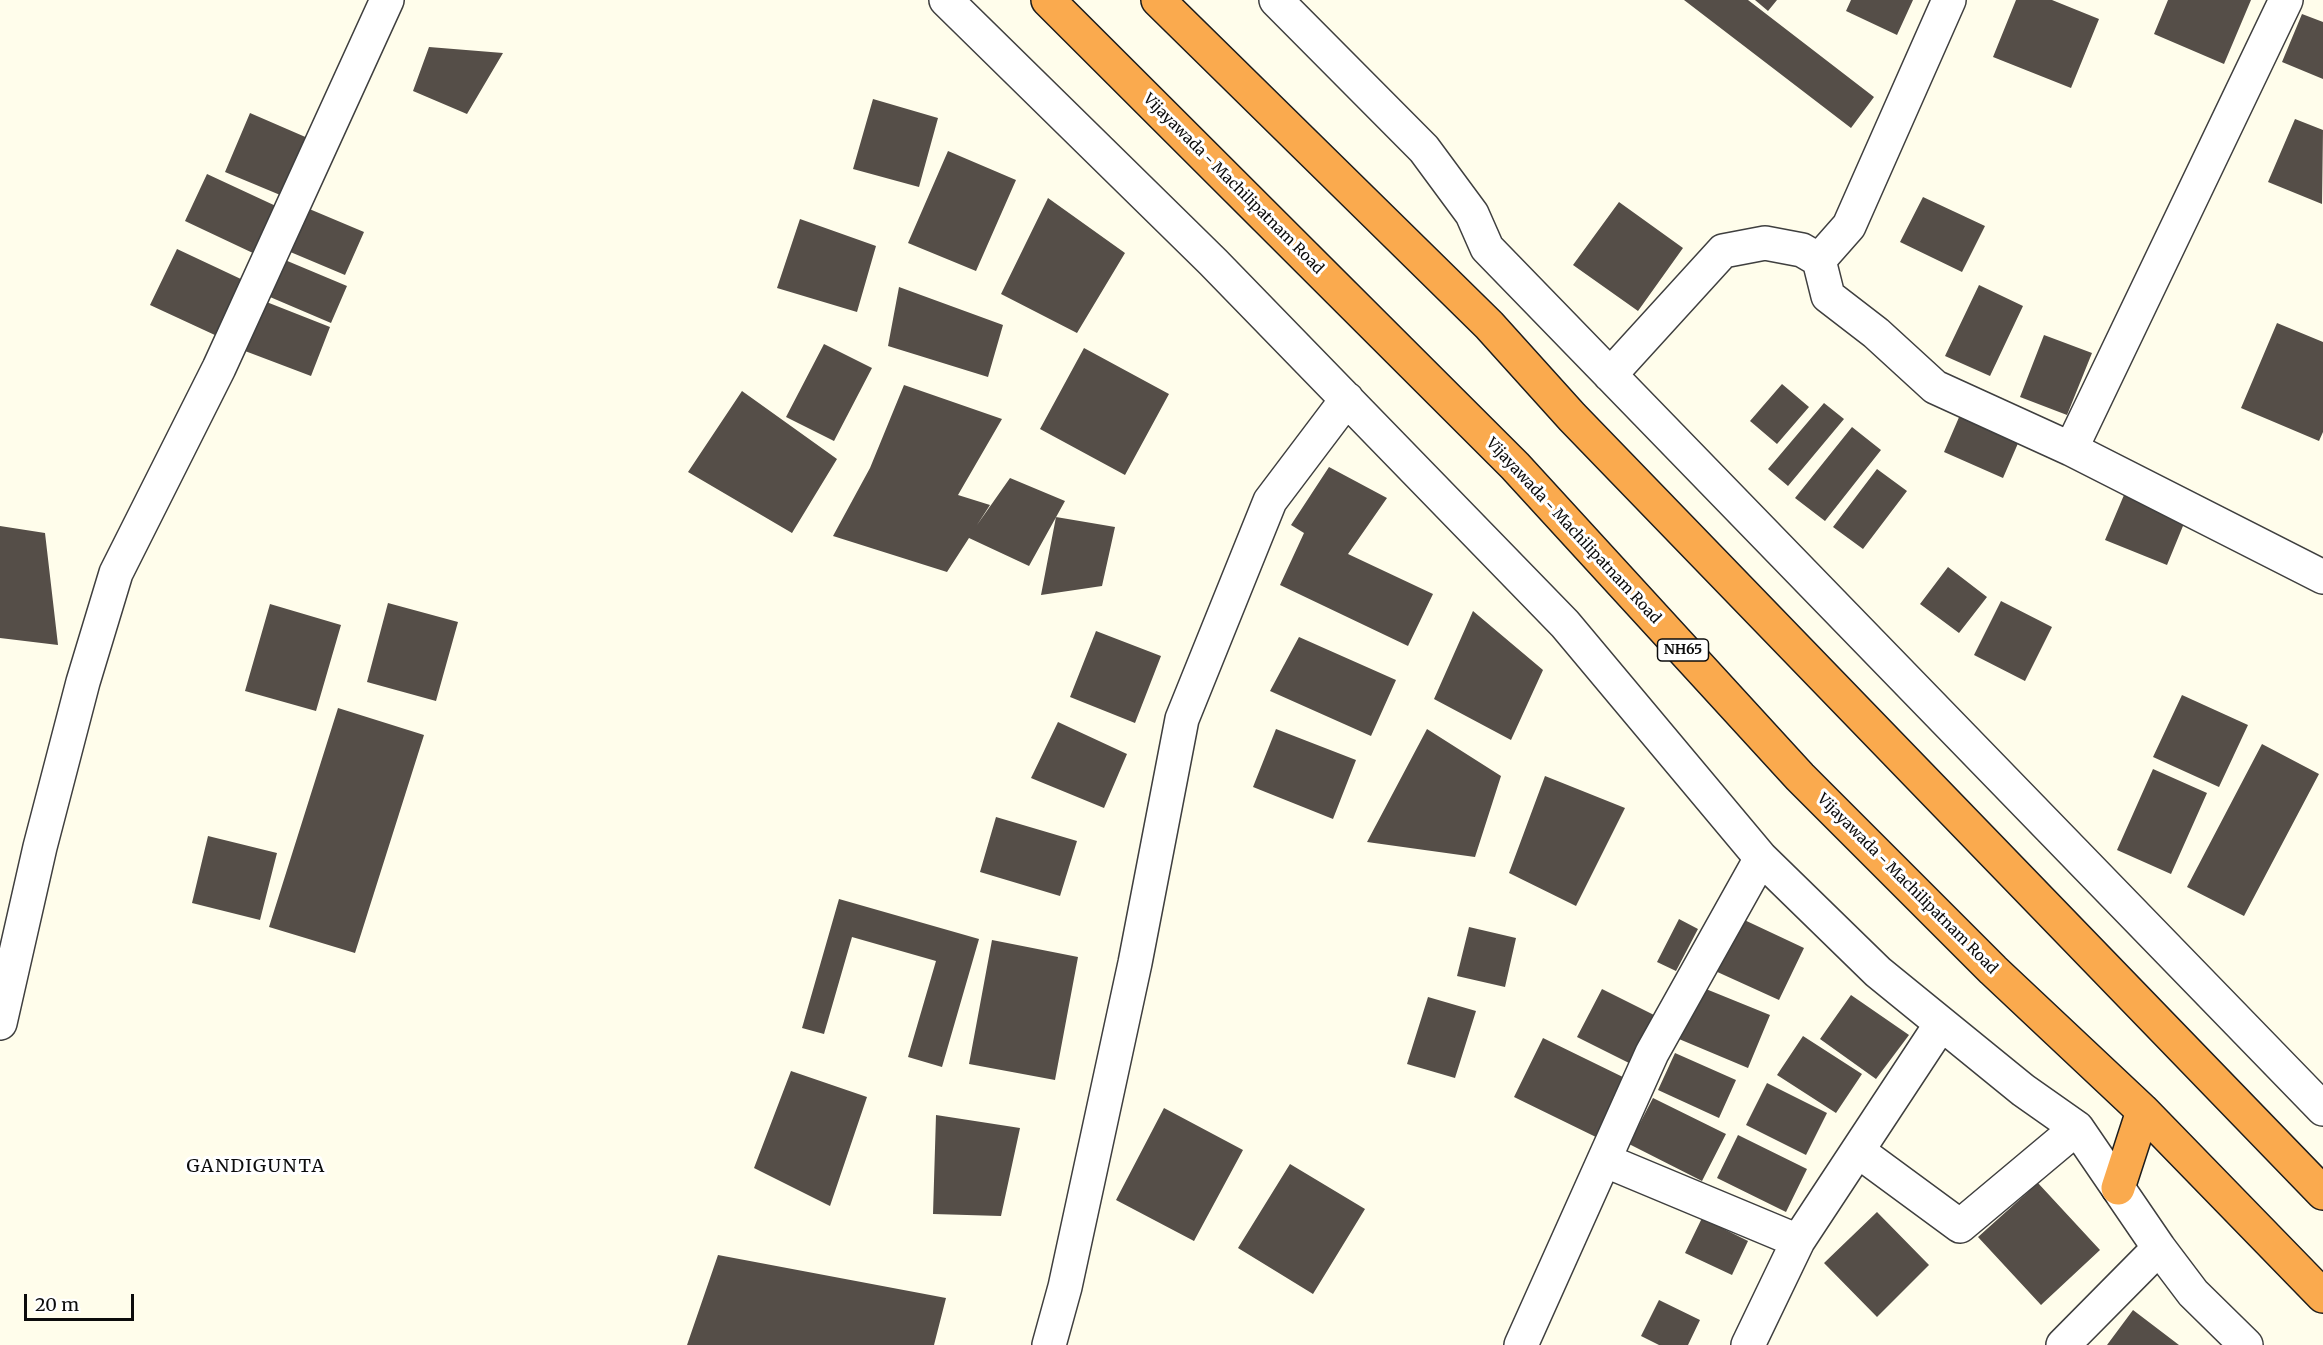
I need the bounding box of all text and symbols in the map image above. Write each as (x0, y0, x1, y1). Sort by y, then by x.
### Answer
street label: Vijayawada - Machilipatnam Road (1139, 90, 1327, 278)
street label: Vijayawada - Machilipatnam Road (1482, 434, 1664, 628)
road number: NH65 (1658, 639, 1708, 661)
street label: Vijayawada - Machilipatnam Road (1813, 790, 2001, 978)
district label: GANDIGUNTA (186, 1156, 326, 1178)
scale bar (27, 1282, 136, 1320)
text: 20 m (35, 1293, 79, 1316)

